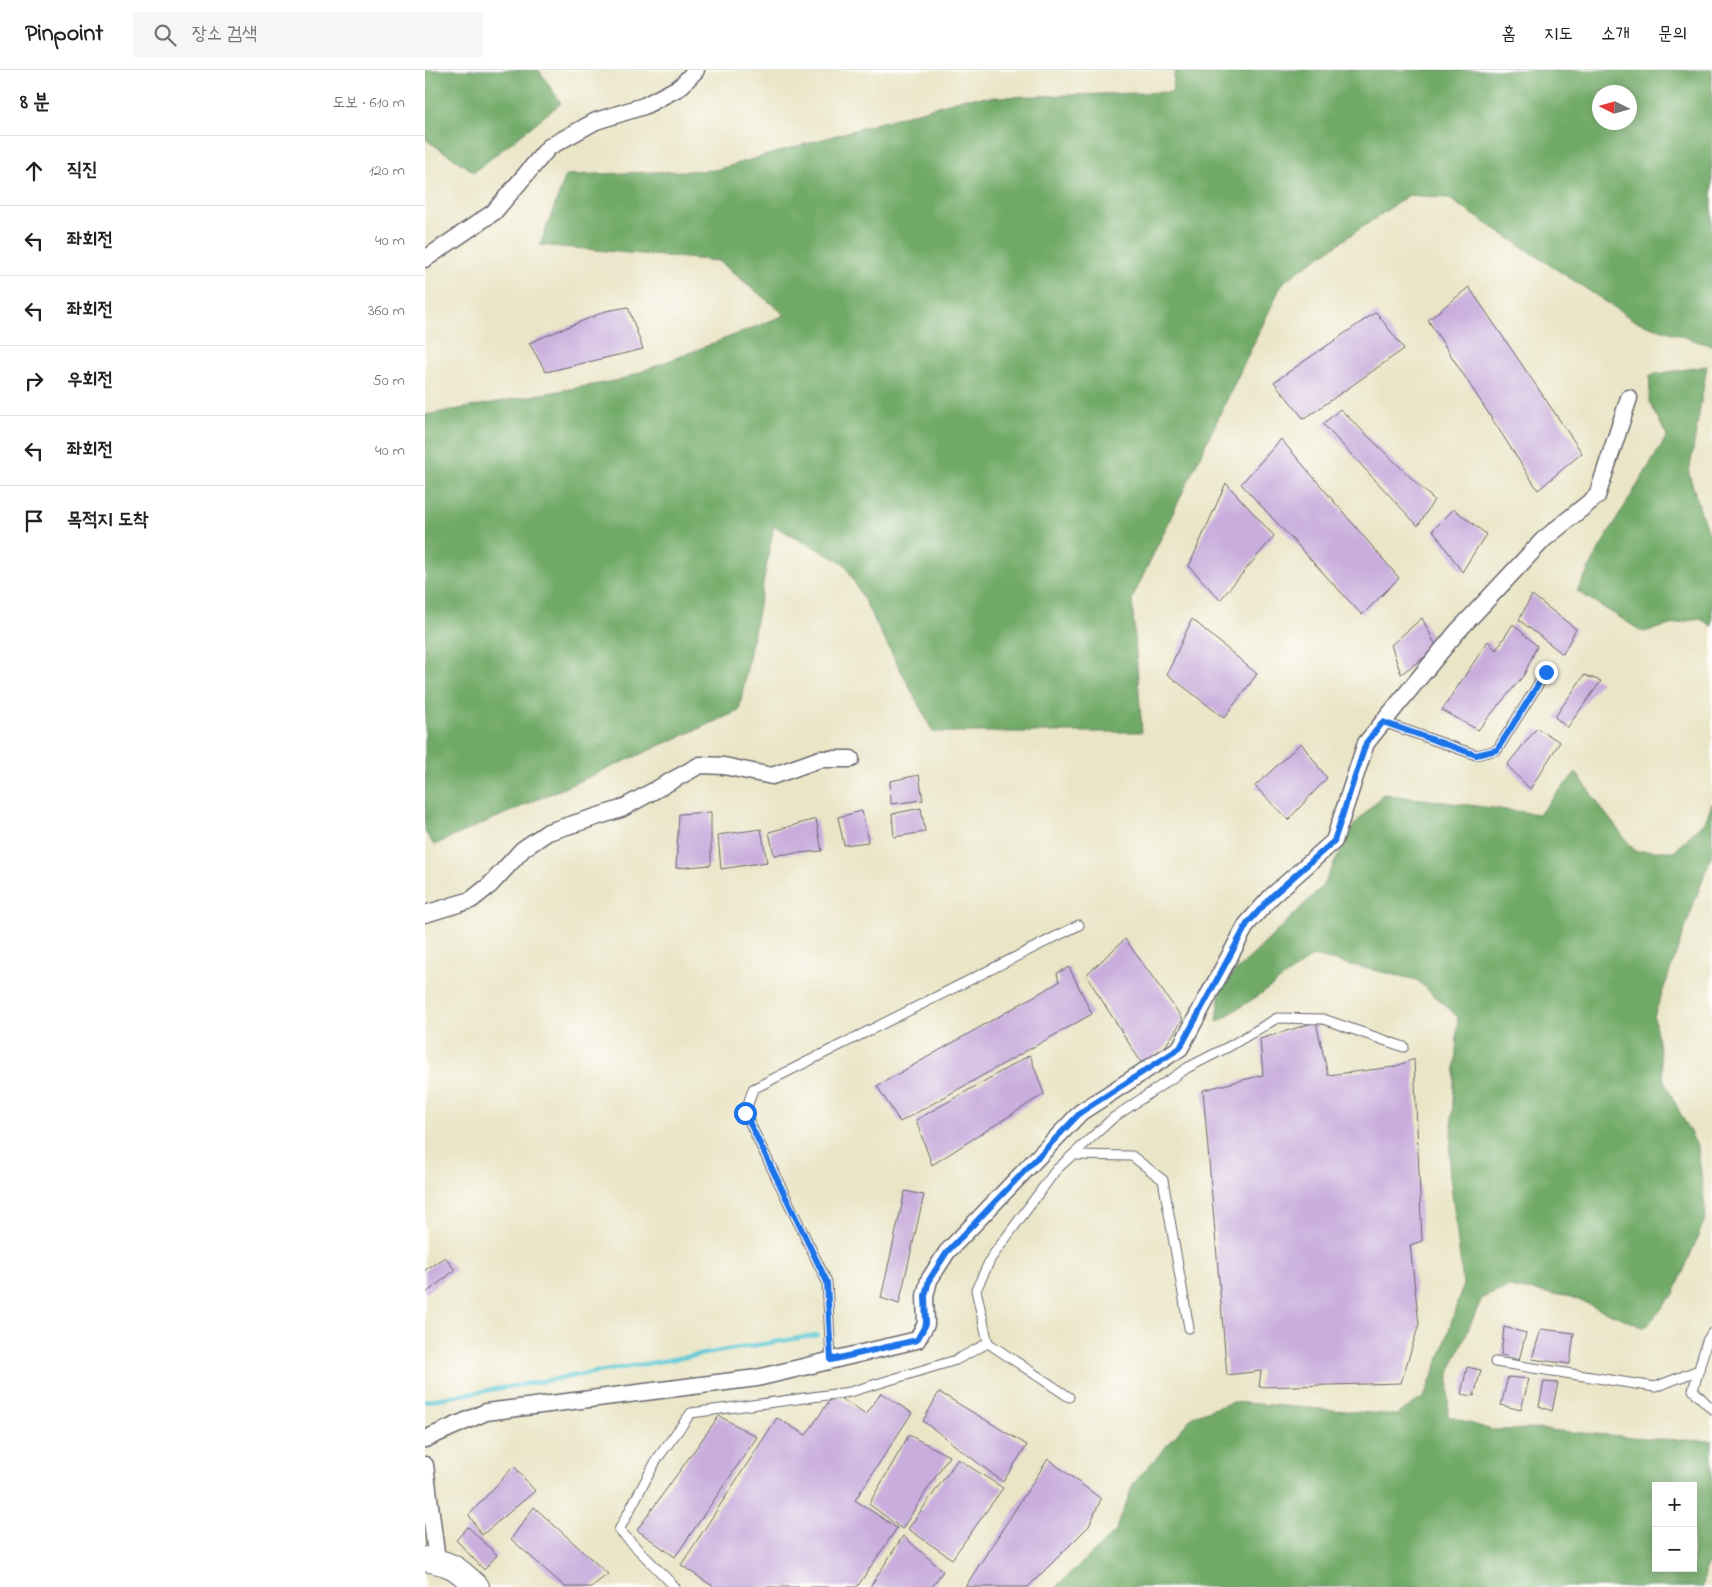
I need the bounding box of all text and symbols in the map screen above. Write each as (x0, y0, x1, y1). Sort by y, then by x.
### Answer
search box (133, 12, 483, 57)
text: Pinpoint (25, 17, 103, 52)
icon: search (151, 21, 179, 49)
text: 장소 검색 (191, 21, 257, 48)
text: 홈 (1502, 22, 1516, 48)
text: 지도 (1544, 22, 1573, 48)
text: 소개 (1601, 22, 1630, 48)
text: 문의 (1658, 22, 1687, 48)
north arrow (1592, 85, 1637, 130)
text: 8 분 (20, 88, 50, 118)
text: 도보 · 610 m (332, 91, 405, 115)
icon: ahead (20, 157, 48, 185)
text: 직진 (67, 157, 98, 184)
text: 120 m (369, 159, 405, 183)
icon: left (20, 227, 48, 255)
text: 좌회전 (67, 227, 113, 254)
text: 40 m (375, 229, 405, 253)
icon: left (20, 297, 48, 325)
text: 좌회전 (67, 297, 113, 324)
text: 360 m (368, 299, 405, 323)
icon: right (20, 367, 48, 395)
text: 우회전 (67, 367, 113, 394)
text: 50 m (373, 369, 405, 393)
icon: left (20, 437, 48, 465)
text: 좌회전 (67, 437, 113, 464)
text: 40 m (375, 439, 405, 463)
icon: arrive (20, 507, 48, 535)
text: 목적지 도착 (67, 507, 148, 534)
route end (1535, 661, 1558, 684)
route start (734, 1102, 757, 1125)
map controls (1652, 1482, 1697, 1572)
button: + (1652, 1482, 1697, 1527)
button: − (1652, 1527, 1697, 1572)

